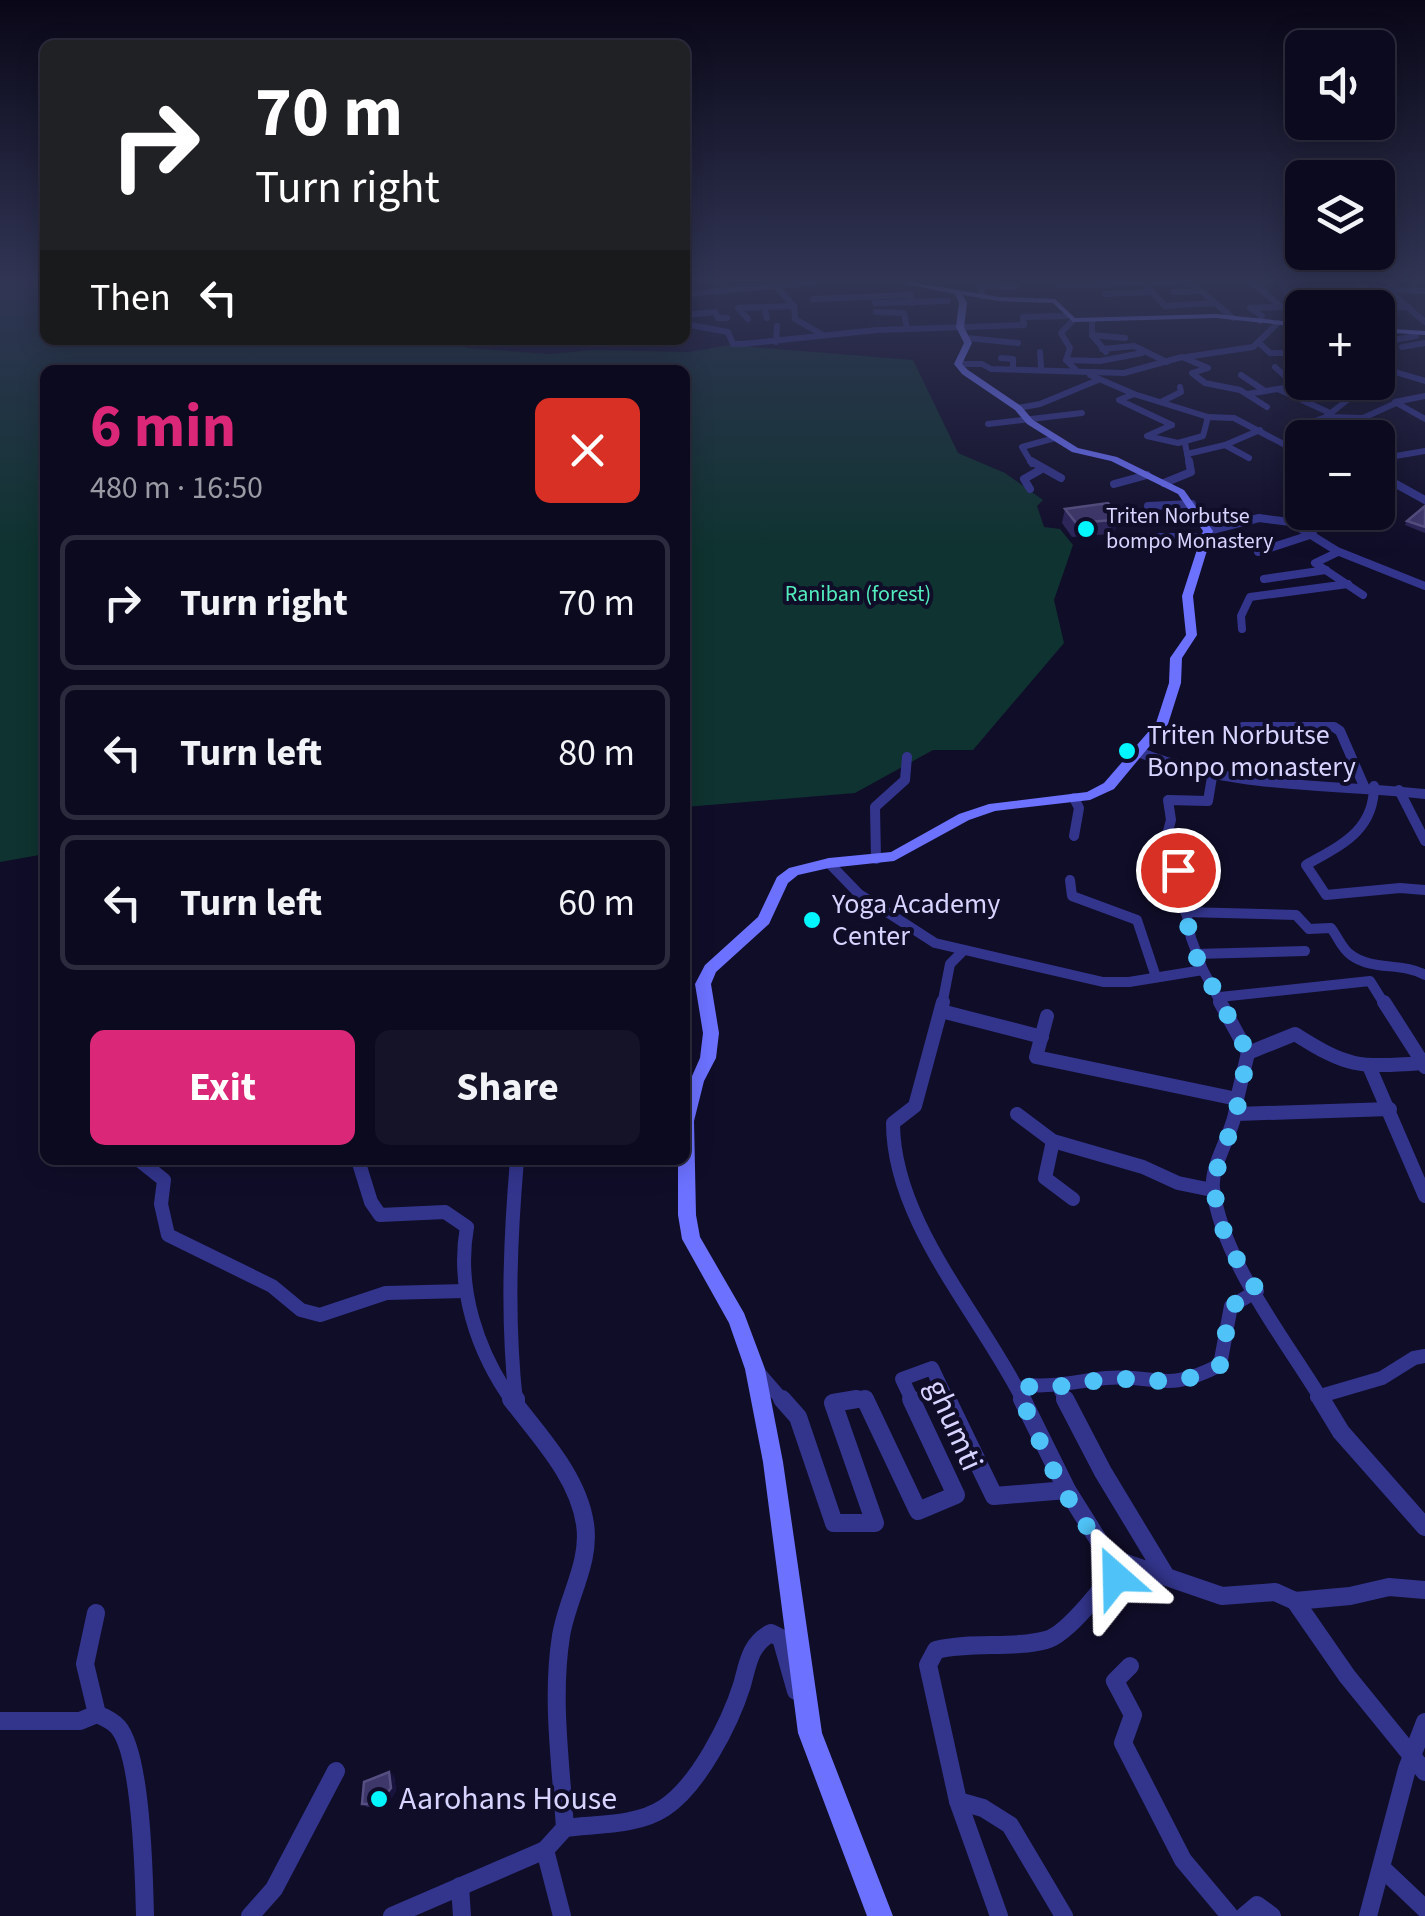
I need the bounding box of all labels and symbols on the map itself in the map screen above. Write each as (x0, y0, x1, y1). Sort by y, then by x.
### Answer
place label: Triten Norbutse bompo Monastery (1106, 500, 1274, 557)
marker: Triten Norbutse bompo Monastery (1075, 518, 1097, 540)
park label: Raniban (forest) (785, 578, 931, 610)
place label: Triten Norbutse Bonpo monastery (1147, 715, 1356, 787)
marker: Triten Norbutse Bonpo monastery (1116, 740, 1138, 762)
pin (1136, 828, 1221, 913)
place label: Yoga Academy Center (831, 884, 1000, 956)
marker: Yoga Academy Center (801, 909, 823, 931)
street label: ghumti (913, 1372, 995, 1478)
position arrow (1064, 1525, 1168, 1629)
place label: Aarohans House (399, 1776, 617, 1822)
marker: Aarohans House (368, 1788, 390, 1810)

